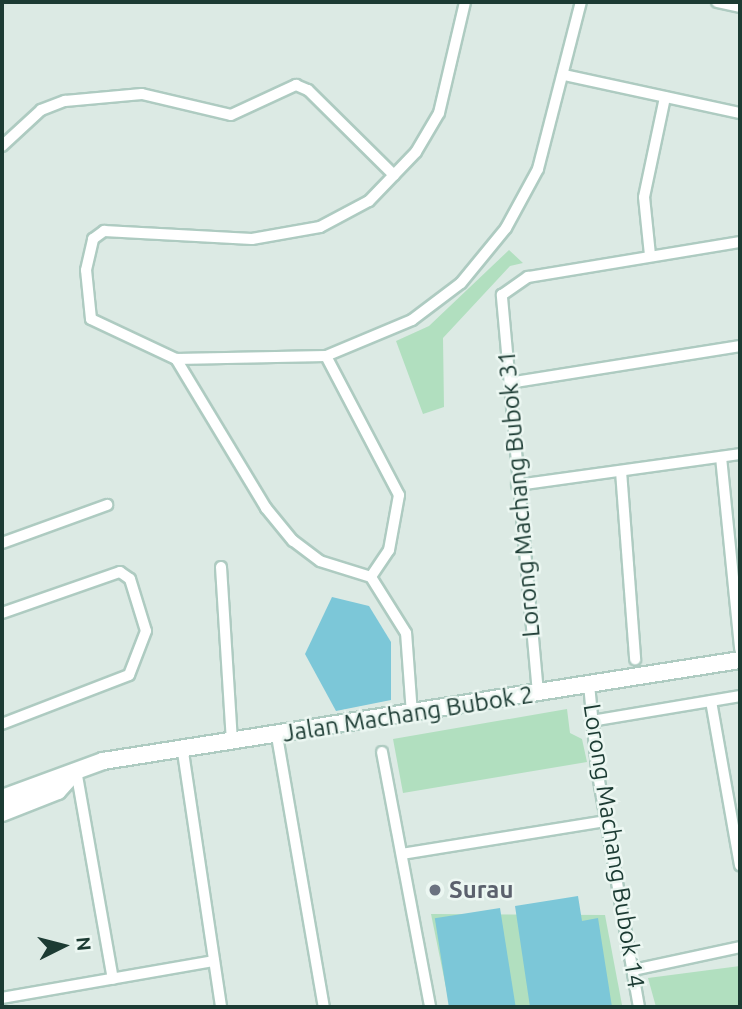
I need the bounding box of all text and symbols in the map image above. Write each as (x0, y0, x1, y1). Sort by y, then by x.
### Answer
street label: Lorong Machang Bubok 31 (492, 350, 546, 638)
street label: Jalan Machang Bubok 2 (281, 680, 535, 748)
street label: Lorong Machang Bubok 14 (577, 702, 651, 990)
place label: Surau (449, 876, 513, 904)
marker: Surau (427, 882, 443, 898)
north arrow (28, 911, 98, 981)
text: N (72, 936, 96, 952)

